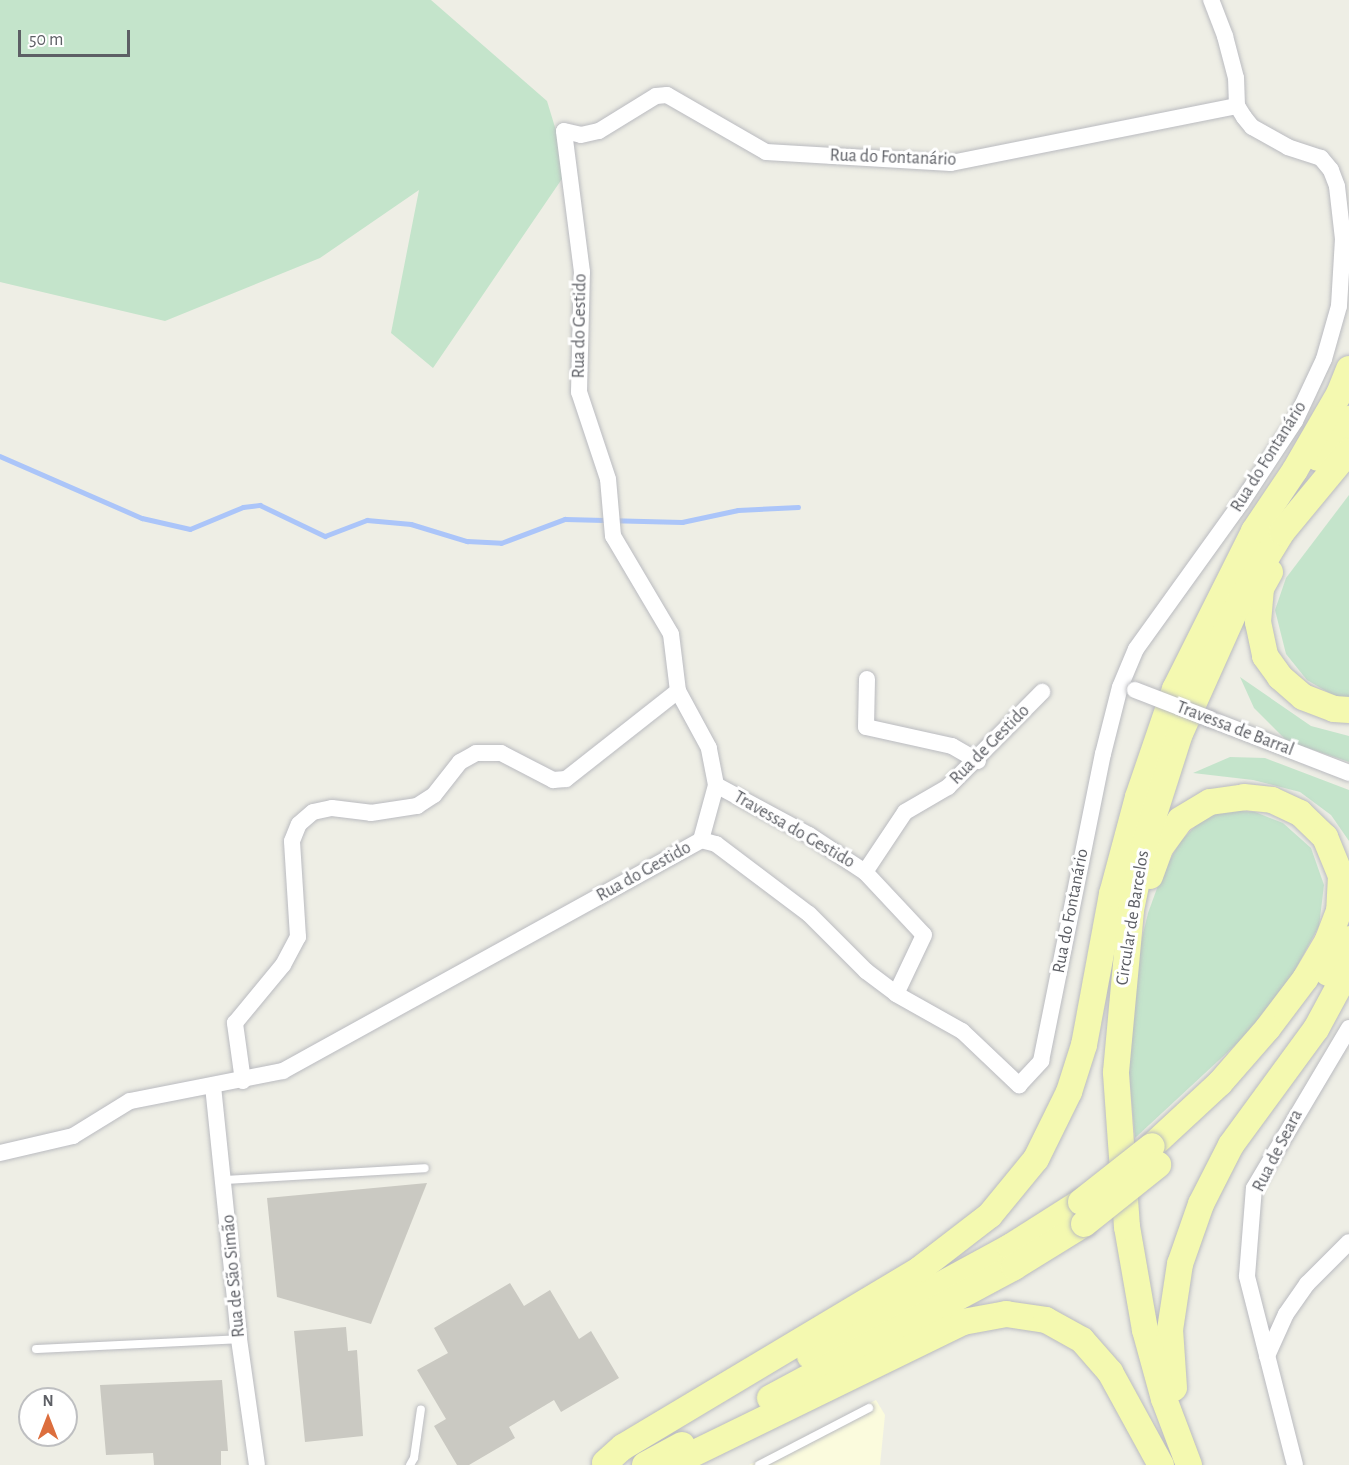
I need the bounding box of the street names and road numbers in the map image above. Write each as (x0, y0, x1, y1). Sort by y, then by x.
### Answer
street label: Rua do Fontanário (829, 145, 957, 171)
street label: Rua do Gestido (568, 273, 592, 379)
street label: Rua do Fontanário (1226, 398, 1312, 516)
street label: Travessa de Barral (1173, 697, 1297, 761)
street label: Rua de Gestido (945, 700, 1035, 790)
street label: Travessa do Gestido (730, 787, 858, 873)
street label: Rua do Gestido (593, 837, 695, 907)
street label: Rua do Fontanário (1048, 847, 1094, 975)
street label: Circular de Barcelos (1112, 849, 1154, 987)
street label: Rua de Seara (1248, 1106, 1308, 1196)
street label: Rua de São Simão (218, 1214, 250, 1338)

